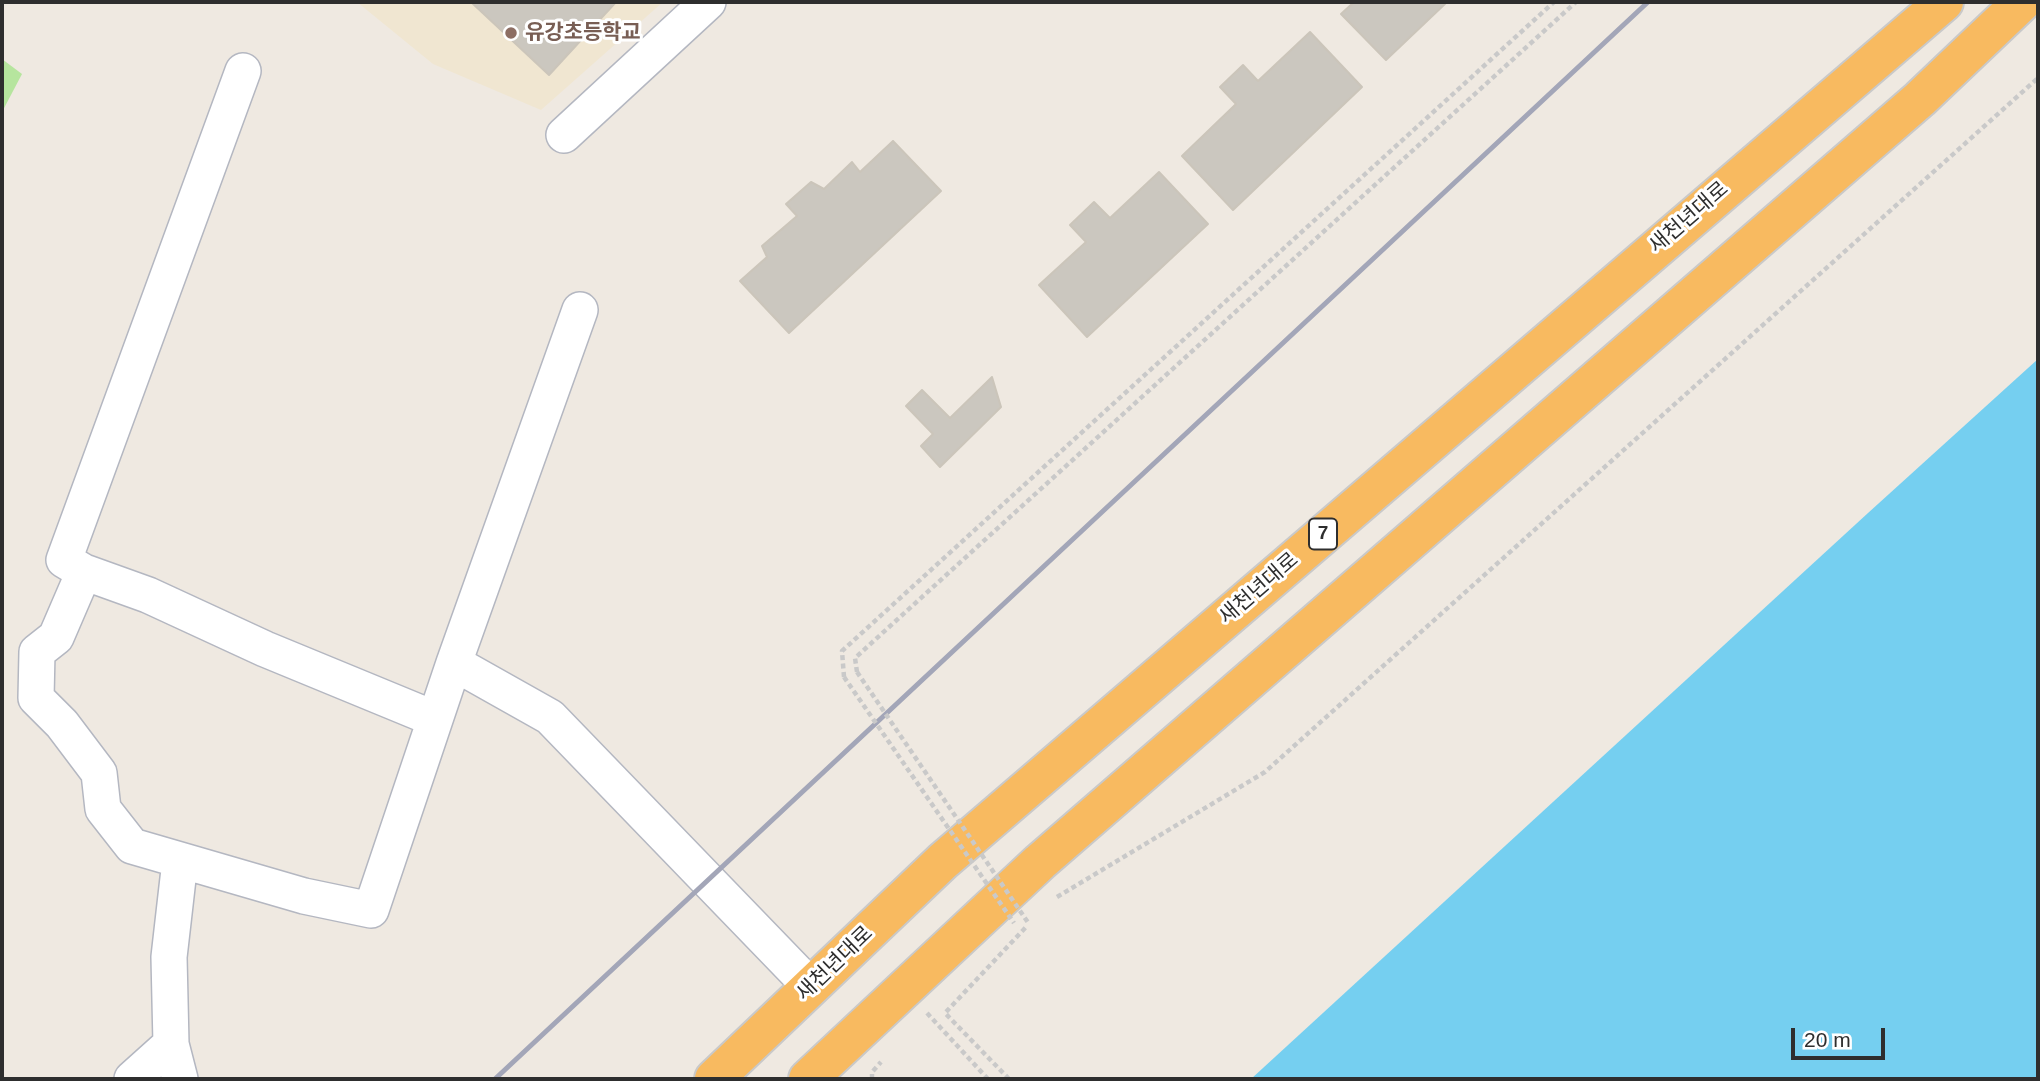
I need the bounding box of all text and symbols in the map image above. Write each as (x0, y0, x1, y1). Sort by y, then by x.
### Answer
place label: 유강초등학교 (525, 20, 641, 46)
marker: 유강초등학교 (503, 25, 519, 41)
street label: 새천년대로 (1644, 177, 1734, 259)
road number: 7 (1309, 519, 1337, 550)
street label: 새천년대로 (1214, 548, 1304, 630)
street label: 새천년대로 (792, 921, 878, 1007)
scale bar (1795, 1014, 1890, 1058)
text: 20 m (1804, 1028, 1851, 1051)

